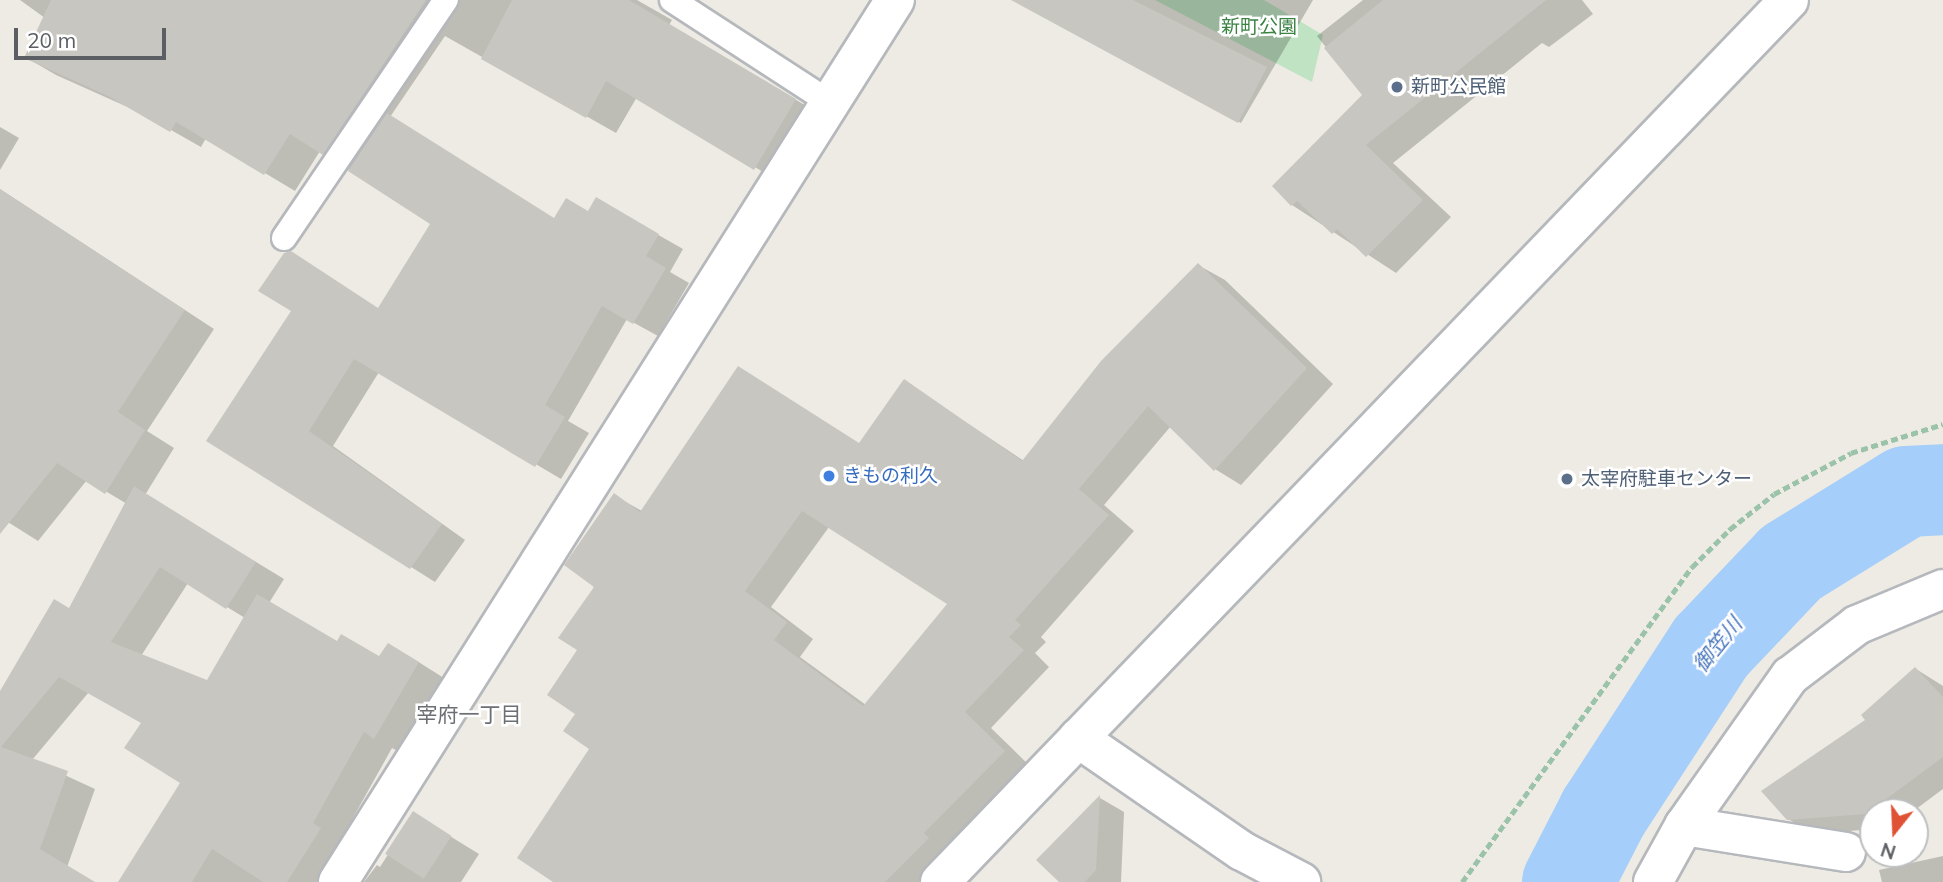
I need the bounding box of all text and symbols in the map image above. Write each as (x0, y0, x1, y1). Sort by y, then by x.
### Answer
scale bar (18, 14, 170, 58)
park label: 新町公園 (1221, 16, 1297, 38)
text: 20 m (27, 27, 76, 53)
place label: 新町公民館 (1411, 76, 1506, 98)
marker: 新町公民館 (1389, 79, 1405, 95)
place label: きもの利久 (843, 465, 938, 487)
marker: きもの利久 (821, 468, 837, 484)
place label: 太宰府駐車センター (1581, 468, 1752, 490)
marker: 太宰府駐車センター (1559, 471, 1575, 487)
water label: 御笠川 (1687, 612, 1747, 676)
district label: 宰府一丁目 (417, 701, 521, 727)
north arrow (1859, 798, 1929, 868)
text: N (1878, 837, 1899, 865)

